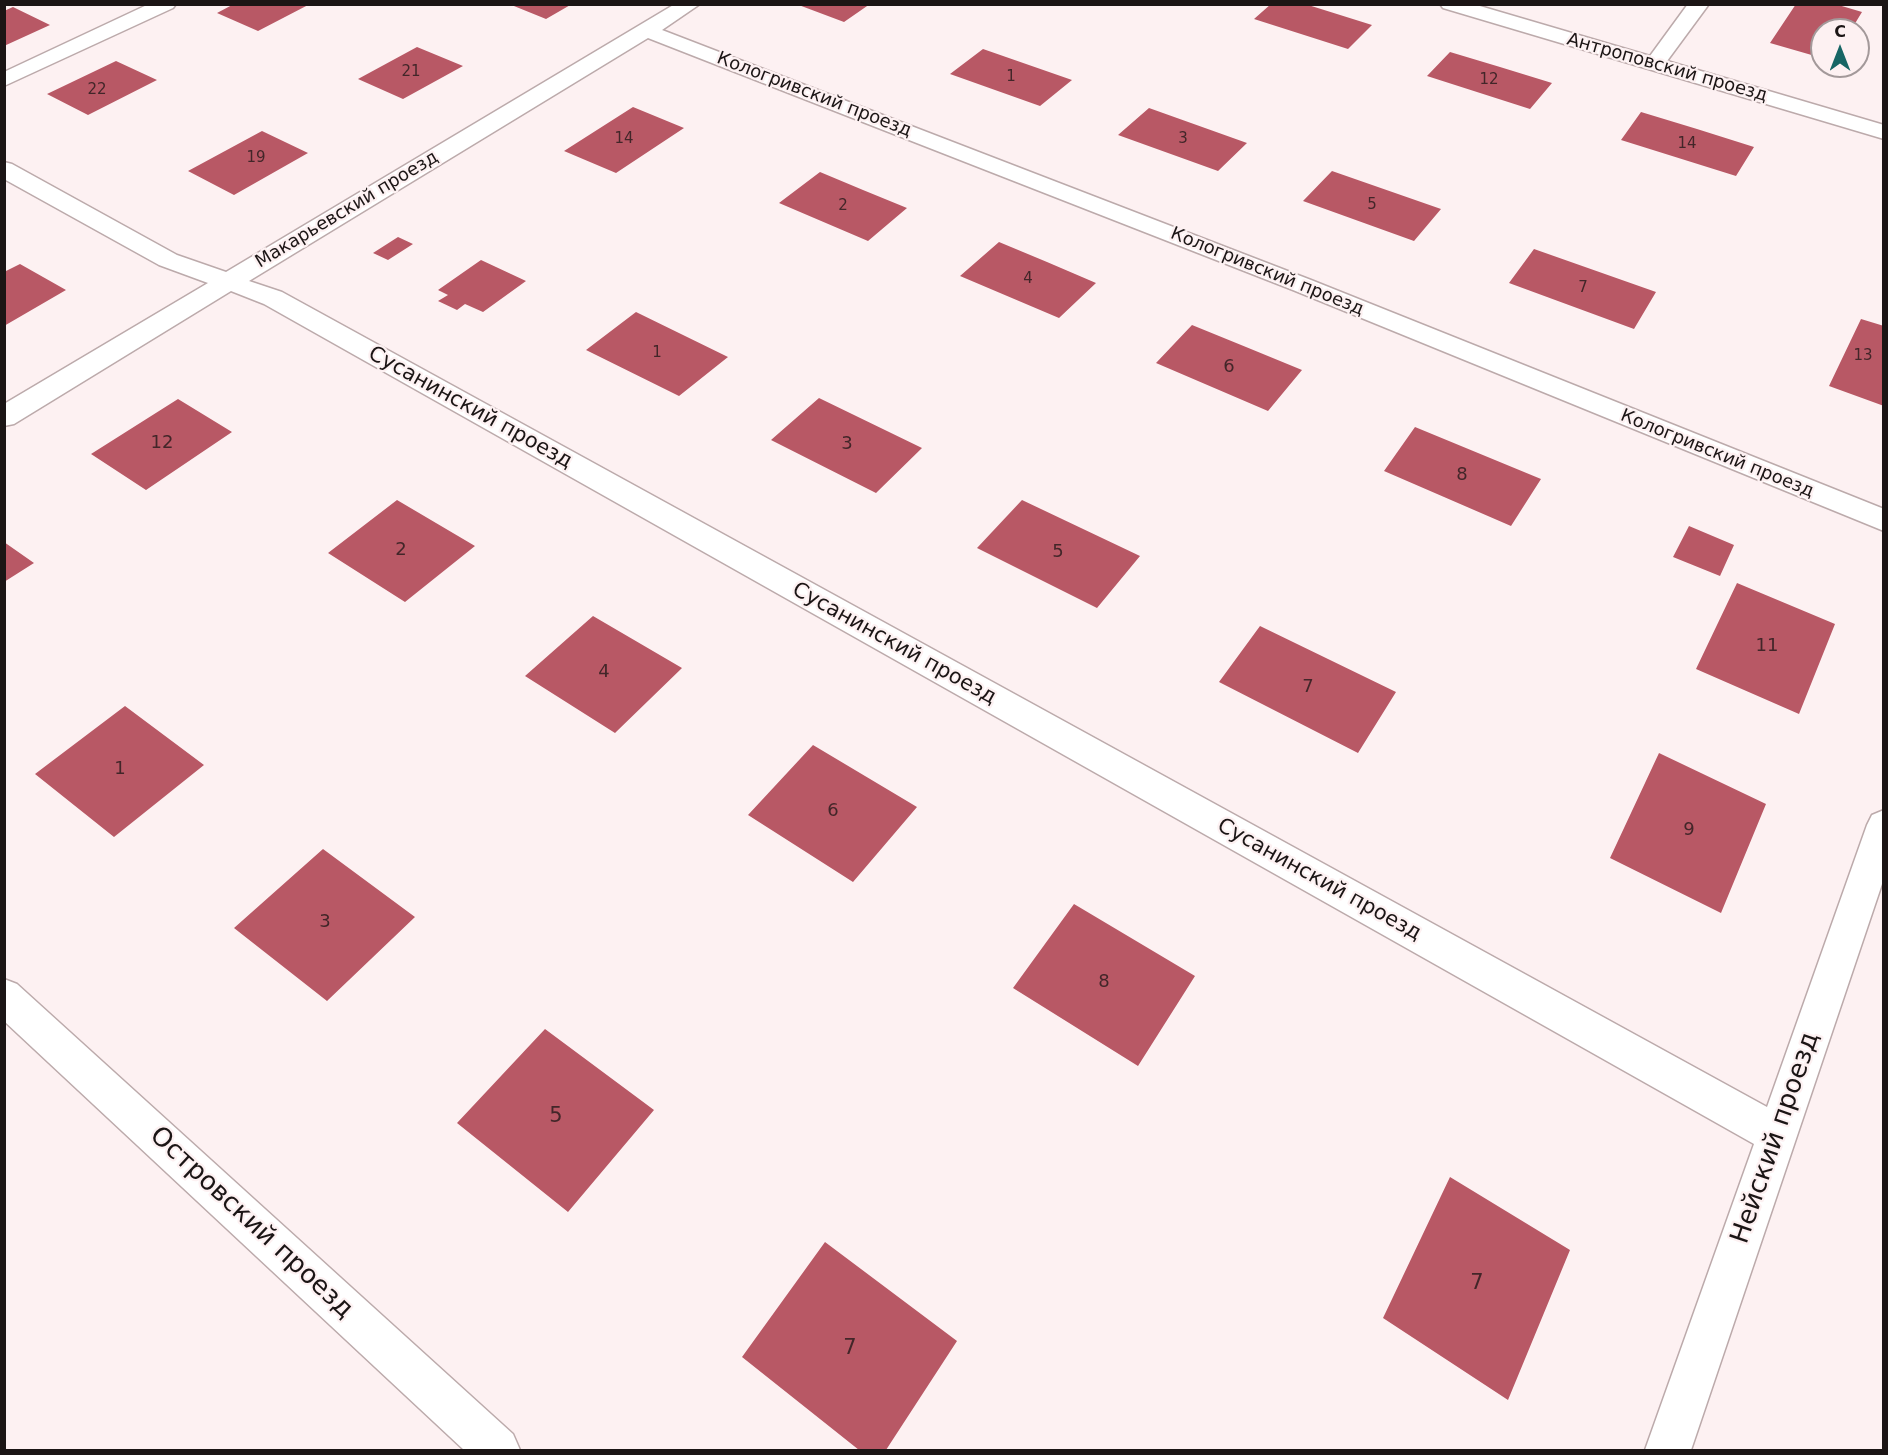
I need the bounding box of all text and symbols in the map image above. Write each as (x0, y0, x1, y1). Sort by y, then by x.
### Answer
north arrow (1810, 18, 1870, 78)
text: С (1834, 22, 1846, 41)
street label: Антроповский проезд (1564, 29, 1770, 107)
street label: Кологривский проезд (714, 48, 914, 142)
house number: 21 (401, 63, 421, 81)
house number: 1 (1006, 68, 1016, 86)
house number: 12 (1479, 71, 1499, 89)
house number: 22 (87, 81, 107, 99)
house number: 14 (614, 130, 634, 148)
house number: 3 (1178, 130, 1188, 148)
house number: 14 (1677, 135, 1697, 153)
street label: Макарьевский проезд (252, 147, 442, 273)
house number: 19 (246, 149, 266, 167)
house number: 5 (1367, 196, 1377, 214)
house number: 2 (838, 197, 848, 215)
street label: Кологривский проезд (1167, 223, 1367, 321)
house number: 4 (1023, 270, 1033, 288)
house number: 7 (1578, 279, 1588, 297)
street label: Сусанинский проезд (364, 341, 576, 475)
house number: 1 (652, 344, 662, 362)
house number: 13 (1853, 347, 1873, 365)
house number: 6 (1223, 356, 1235, 378)
street label: Кологривский проезд (1617, 405, 1817, 503)
house number: 12 (151, 432, 173, 454)
house number: 3 (841, 433, 853, 455)
house number: 8 (1456, 464, 1468, 486)
house number: 2 (395, 539, 407, 561)
house number: 5 (1052, 541, 1064, 563)
street label: Сусанинский проезд (788, 577, 1000, 711)
house number: 11 (1756, 635, 1778, 657)
house number: 4 (598, 661, 610, 683)
house number: 7 (1302, 676, 1314, 698)
house number: 1 (114, 758, 126, 780)
house number: 6 (827, 800, 839, 822)
street label: Сусанинский проезд (1213, 813, 1425, 947)
house number: 9 (1683, 819, 1695, 841)
house number: 3 (319, 911, 331, 933)
house number: 8 (1098, 971, 1110, 993)
street label: Нейский проезд (1725, 1028, 1827, 1248)
house number: 5 (549, 1104, 563, 1130)
street label: Островский проезд (143, 1121, 359, 1325)
house number: 7 (1470, 1271, 1484, 1297)
house number: 7 (843, 1336, 857, 1362)

